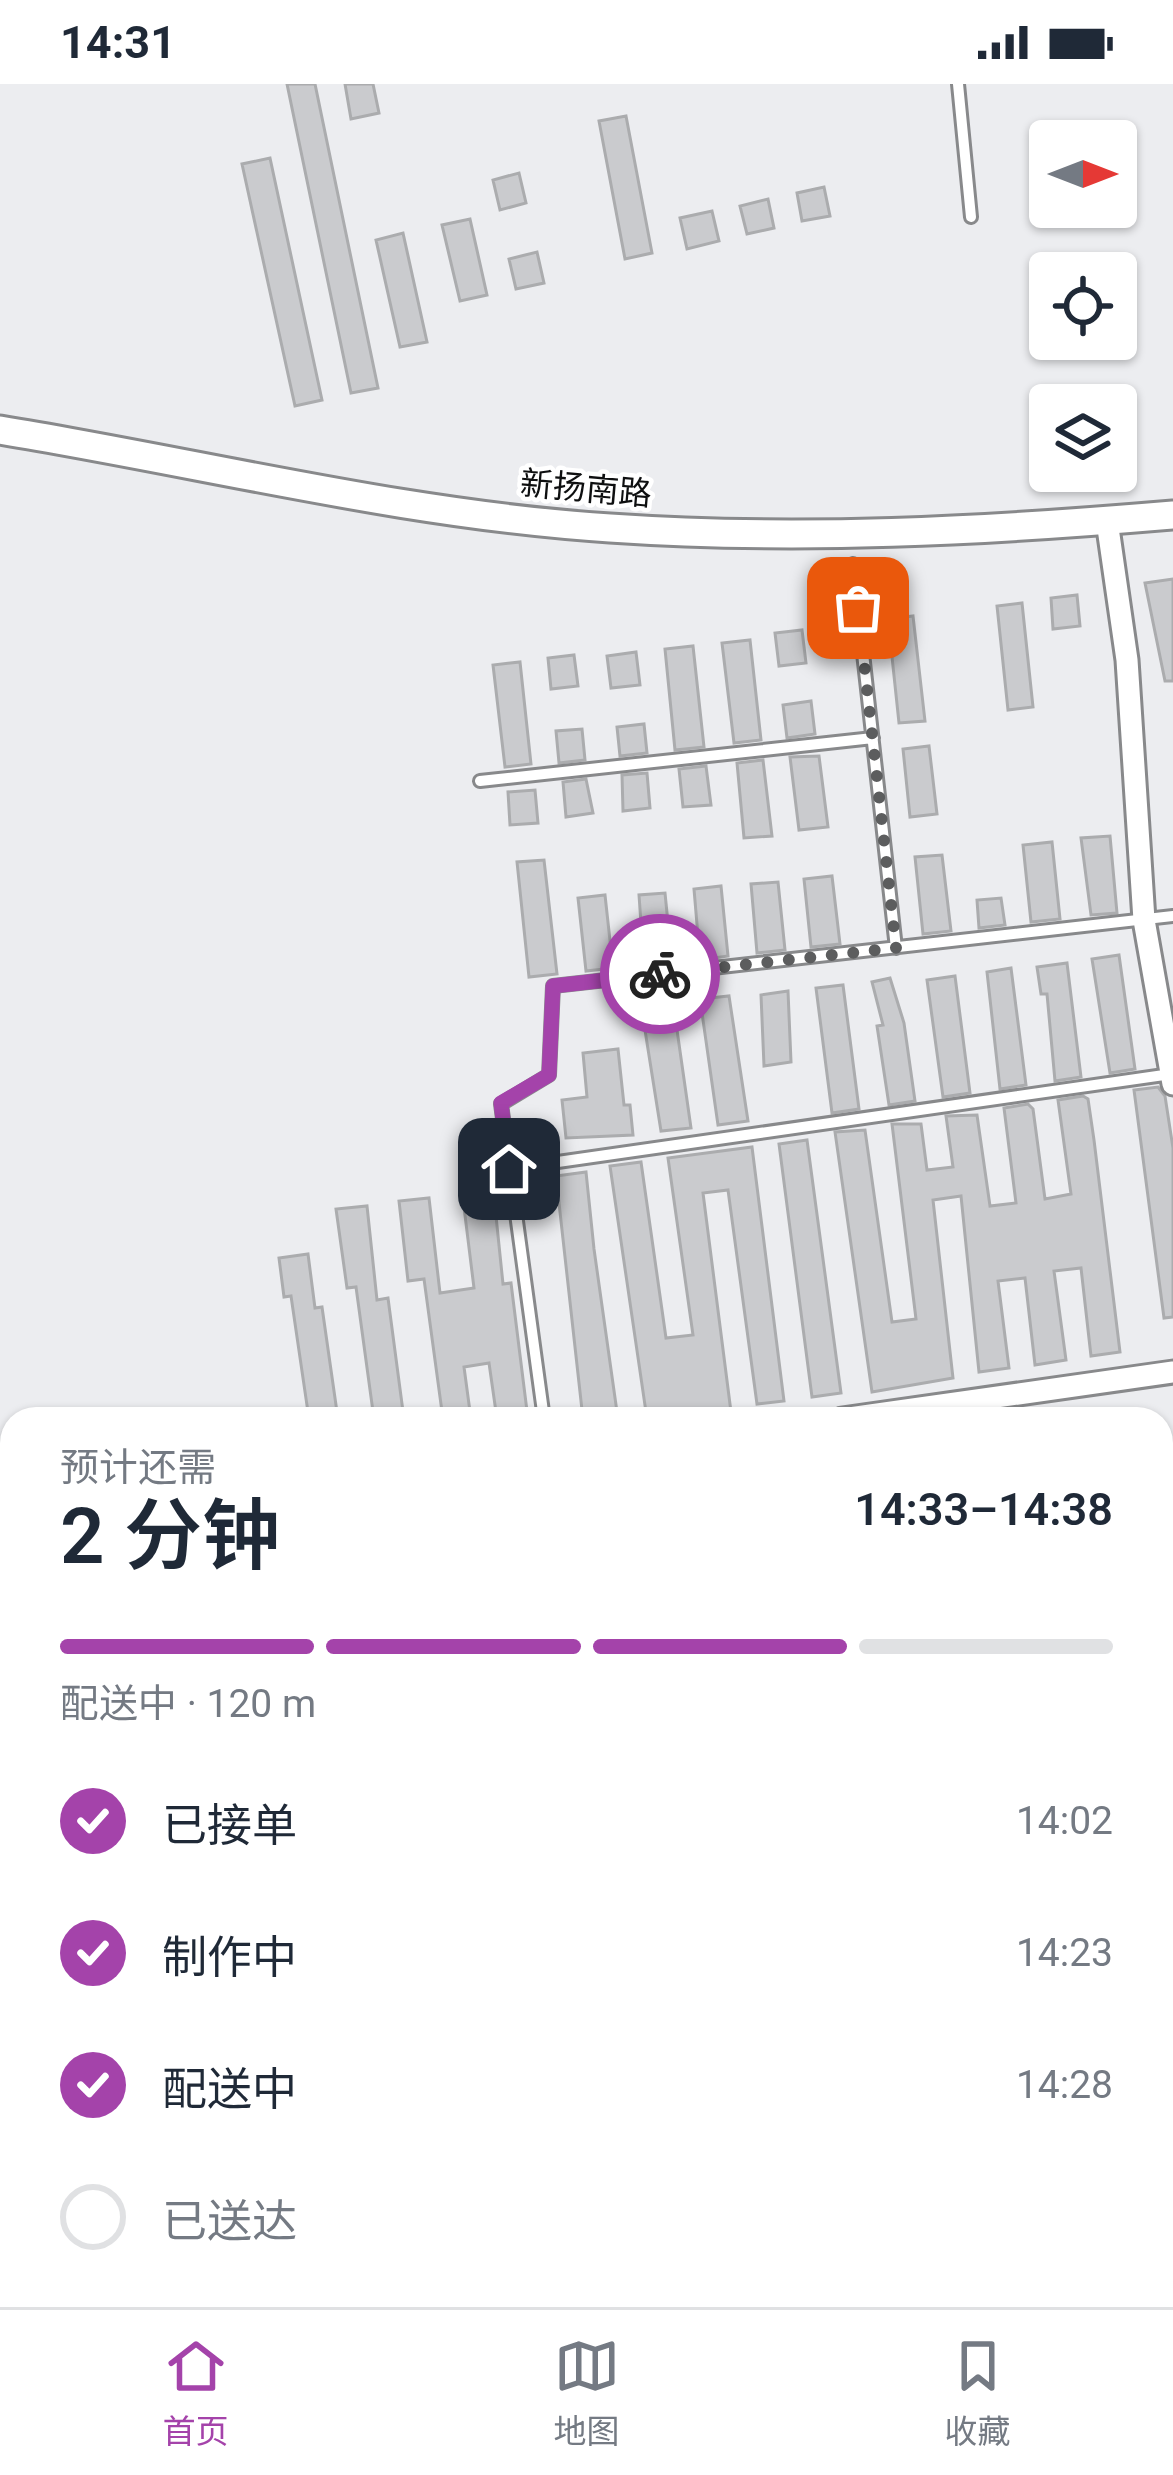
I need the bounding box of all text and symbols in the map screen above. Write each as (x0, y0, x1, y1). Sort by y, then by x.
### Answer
text: 14:31 (60, 16, 176, 69)
north arrow (1029, 120, 1137, 228)
map controls (1029, 120, 1137, 492)
button: locate (1029, 252, 1137, 360)
button: layers (1029, 384, 1137, 492)
street label: 新扬南路 (519, 463, 653, 514)
pin (807, 557, 909, 659)
icon: bag (825, 575, 891, 641)
courier (600, 914, 720, 1034)
icon: bike (627, 941, 693, 1007)
pin (458, 1118, 560, 1220)
icon: home (476, 1136, 542, 1202)
text: 预计还需 (60, 1445, 216, 1491)
text: 14:33–14:38 (854, 1483, 1113, 1536)
text: 2 分钟 (60, 1491, 280, 1582)
text: 配送中 · 120 m (60, 1681, 316, 1727)
icon: check (60, 1788, 126, 1854)
text: 14:02 (1016, 1798, 1113, 1844)
text: 已接单 (162, 1799, 297, 1852)
icon: check (60, 1920, 126, 1986)
text: 14:23 (1016, 1930, 1113, 1976)
text: 制作中 (162, 1931, 297, 1984)
icon: check (60, 2052, 126, 2118)
text: 14:28 (1016, 2062, 1113, 2108)
text: 配送中 (162, 2063, 297, 2116)
text: 已送达 (162, 2195, 297, 2248)
tab: 首页 (163, 2333, 229, 2453)
tab: 地图 (554, 2333, 620, 2453)
tab: 收藏 (945, 2333, 1011, 2453)

